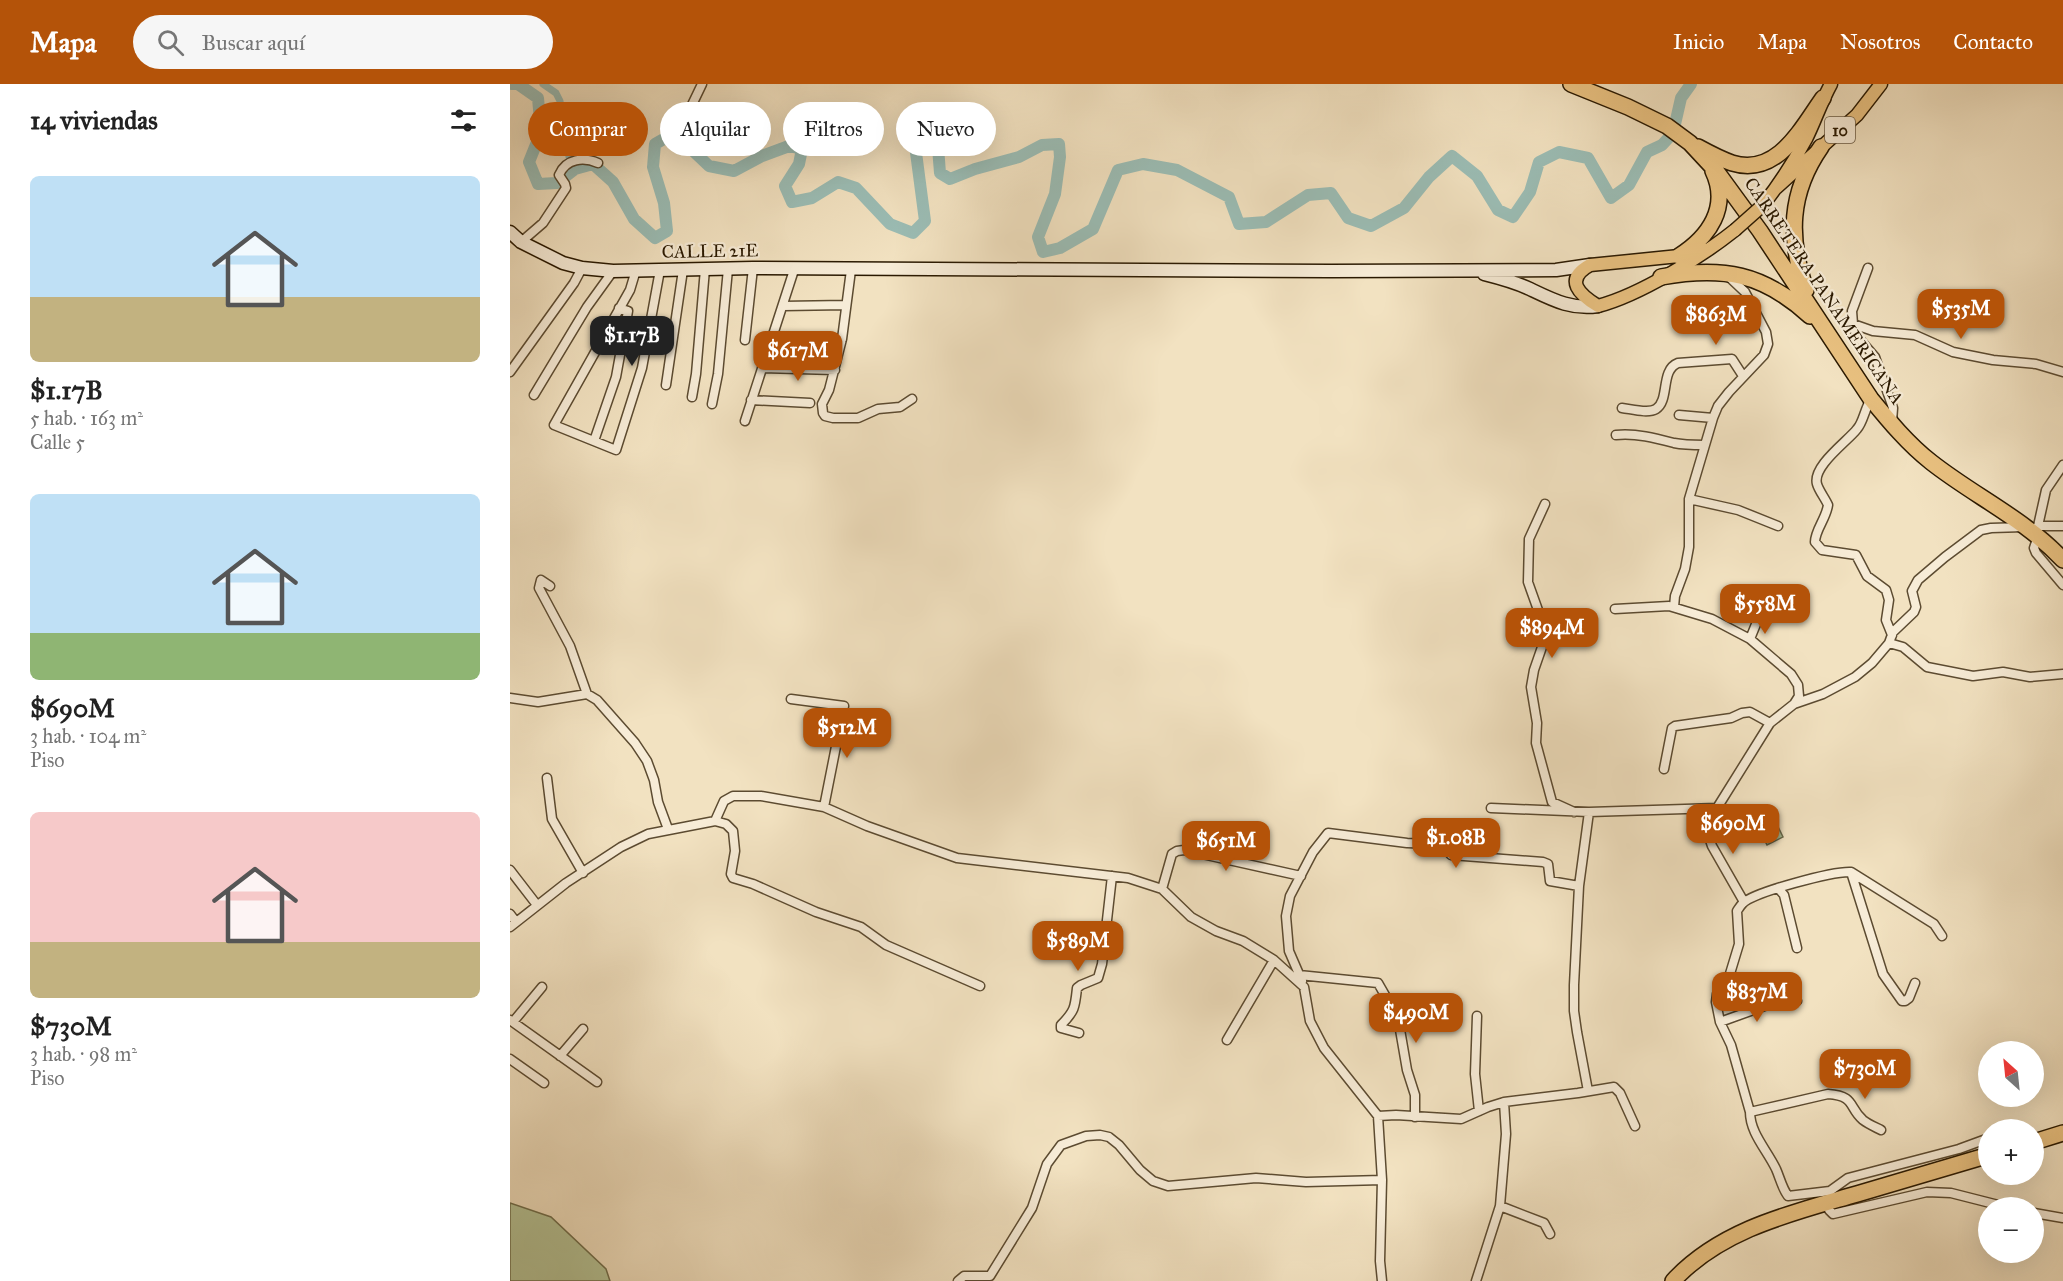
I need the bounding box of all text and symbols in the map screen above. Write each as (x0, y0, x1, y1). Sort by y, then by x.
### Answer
search box (133, 15, 553, 69)
text: Mapa (30, 25, 97, 60)
icon: search (154, 26, 187, 59)
text: Buscar aquí (202, 29, 305, 56)
text: Inicio (1673, 29, 1724, 55)
text: Mapa (1757, 29, 1807, 55)
text: Nosotros (1840, 29, 1920, 55)
text: Contacto (1953, 29, 2033, 55)
chip: Comprar (528, 102, 648, 156)
chip: Alquilar (660, 102, 771, 156)
chip: Filtros (783, 102, 884, 156)
chip: Nuevo (896, 102, 996, 156)
text: 14 viviendas (30, 104, 158, 136)
icon: filters (447, 104, 480, 137)
road number: 10 (1825, 117, 1855, 143)
street label: CARRETERA PANAMERICANA (1740, 173, 1908, 409)
icon: home (201, 215, 309, 323)
street label: CALLE 21E (661, 239, 759, 263)
pin: $535M (1919, 289, 2003, 340)
pin: $863M (1674, 295, 1758, 346)
text: $535M (1931, 296, 1991, 320)
text: $863M (1685, 302, 1747, 326)
pin: $1.17B (583, 316, 681, 367)
text: $1.17B (604, 323, 660, 347)
pin: $617M (756, 331, 840, 382)
text: $617M (767, 338, 829, 362)
text: $1.17B (30, 374, 103, 406)
text: 5 hab. · 163 m² (30, 406, 143, 430)
text: Calle 5 (30, 430, 85, 454)
icon: home (201, 533, 309, 641)
pin: $558M (1723, 584, 1807, 635)
text: $558M (1734, 591, 1796, 615)
pin: $894M (1510, 608, 1594, 659)
text: $894M (1519, 615, 1585, 639)
text: $690M (30, 692, 115, 724)
pin: $512M (805, 708, 889, 759)
text: $512M (817, 715, 877, 739)
text: 3 hab. · 104 m² (30, 724, 146, 748)
text: Piso (30, 748, 64, 772)
pin: $690M (1691, 804, 1775, 855)
text: $690M (1700, 811, 1766, 835)
pin: $1.08B (1407, 818, 1505, 869)
pin: $651M (1184, 821, 1268, 872)
text: $1.08B (1426, 825, 1486, 849)
text: $651M (1196, 828, 1256, 852)
icon: home (201, 851, 309, 959)
pin: $589M (1036, 921, 1120, 972)
text: $589M (1046, 928, 1110, 952)
pin: $837M (1715, 972, 1799, 1023)
text: $837M (1726, 979, 1788, 1003)
pin: $490M (1374, 993, 1458, 1044)
text: $490M (1383, 1000, 1449, 1024)
text: $730M (30, 1010, 112, 1042)
north arrow (1978, 1041, 2044, 1107)
map controls (1978, 1041, 2044, 1263)
text: 3 hab. · 98 m² (30, 1042, 137, 1066)
pin: $730M (1823, 1049, 1907, 1100)
text: $730M (1834, 1056, 1896, 1080)
text: Piso (30, 1066, 64, 1090)
button: + (1978, 1119, 2044, 1185)
button: − (1978, 1197, 2044, 1263)

